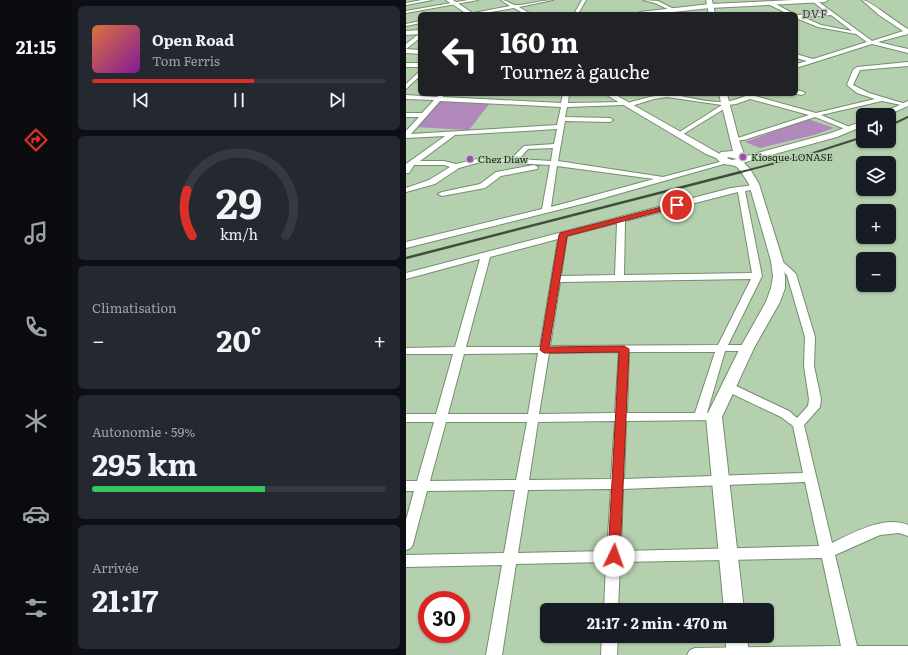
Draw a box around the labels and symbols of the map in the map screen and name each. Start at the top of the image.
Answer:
district label: DVF [802,5,828,21]
place label: Kiosque LONASE [751,149,833,164]
place label: Chez Diaw [478,151,528,166]
marker: Kiosque LONASE [738,152,748,162]
marker: Chez Diaw [465,154,475,164]
pin [660,188,694,222]
position arrow [593,535,635,577]
speed limit sign: 30 [418,591,470,643]

